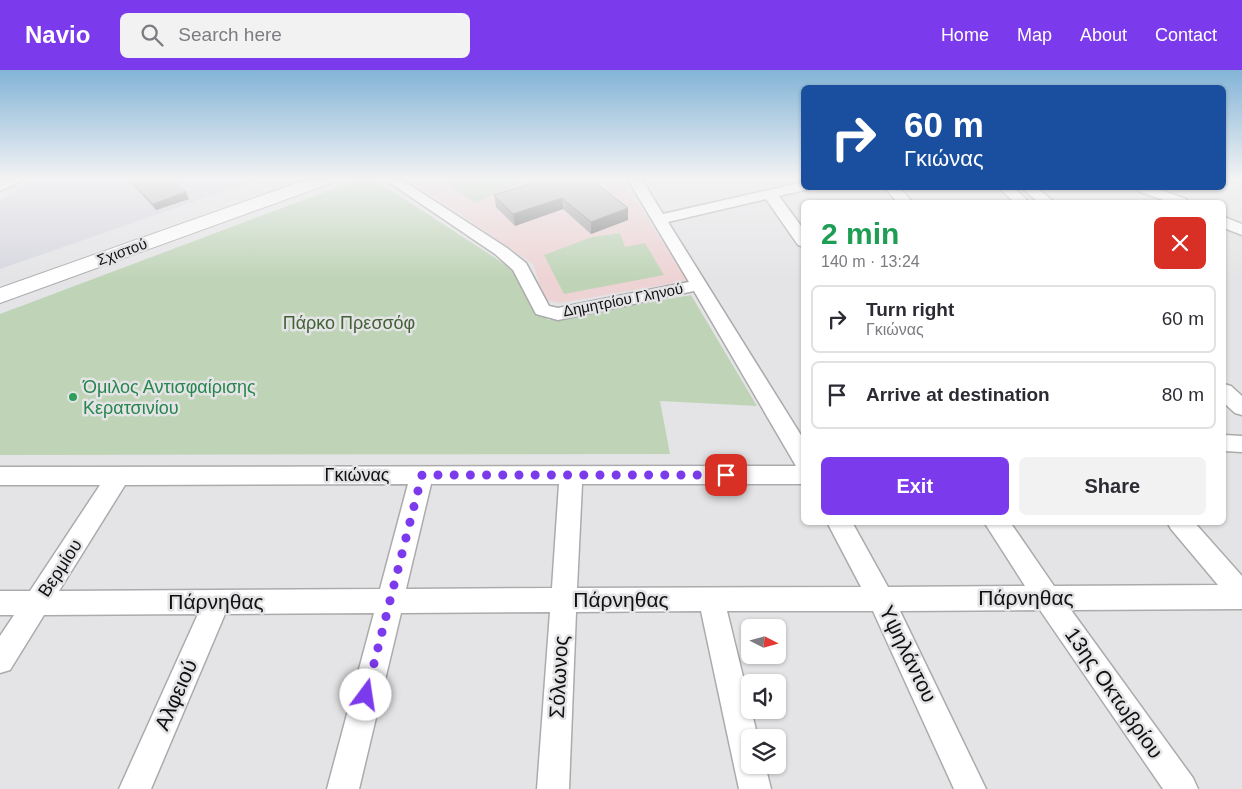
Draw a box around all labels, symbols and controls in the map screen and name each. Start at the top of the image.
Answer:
search box [120,13,470,58]
text: Navio [25,21,90,48]
icon: search [138,21,166,49]
text: Search here [178,24,282,45]
text: Home [941,25,989,45]
text: Map [1017,25,1052,45]
text: About [1080,25,1127,45]
text: Contact [1155,25,1217,45]
icon: right [821,105,886,170]
text: 60 m [904,105,984,144]
text: Γκιώνας [904,146,984,171]
text: 2 min [821,217,899,250]
button: close [1154,217,1206,269]
street label: Σχιστού [94,235,149,268]
text: 140 m · 13:24 [821,253,920,270]
street label: Δημητρίου Γληνού [561,280,684,319]
text: Turn right [866,299,954,320]
icon: right [823,305,851,333]
text: 60 m [1162,308,1204,329]
park label: Πάρκο Πρεσσόφ [283,313,415,333]
text: Γκιώνας [866,321,924,338]
place label: Όμιλος Αντισφαίρισης Κερατσινίου [82,377,256,418]
icon: arrive [823,381,851,409]
text: Arrive at destination [866,384,1050,405]
text: 80 m [1162,384,1204,405]
marker: Όμιλος Αντισφαίρισης Κερατσινίου [67,391,79,403]
pin [705,454,747,496]
button: Exit [821,457,1009,515]
button: Share [1019,457,1206,515]
icon: arrive [712,461,740,489]
street label: Γκιώνας [324,465,390,485]
street label: Βερμίου [34,536,86,600]
street label: Πάρνηθας [978,586,1074,609]
street label: Πάρνηθας [573,588,669,611]
street label: Πάρνηθας [168,590,264,613]
street label: Υψηλάντου [875,602,942,706]
north arrow [741,619,786,664]
map controls [741,619,786,774]
street label: 13ης Οκτωβρίου [1061,623,1168,762]
street label: Σόλωνος [545,635,572,719]
street label: Αλφειού [150,656,201,734]
position arrow [339,668,391,720]
button: sound [741,674,786,719]
button: layers [741,729,786,774]

